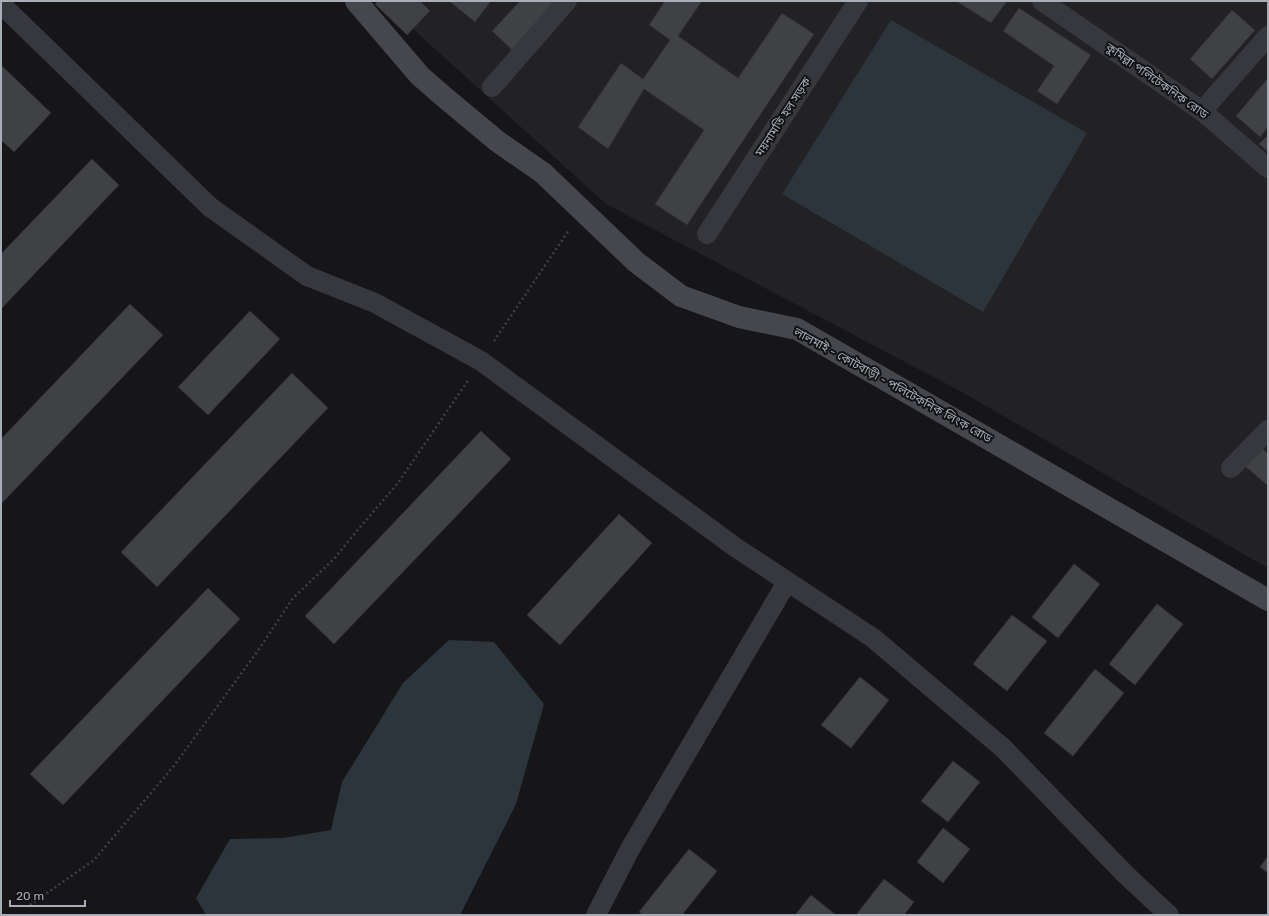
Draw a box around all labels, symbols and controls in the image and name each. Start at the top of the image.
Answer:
street label: কুমিল্লা পলিটেকনিক রোড [1102,39,1212,123]
street label: ময়নামতি হল সড়ক [751,74,814,160]
street label: লালমাই - কোটবাড়ী - পলিটেকনিক লিংক রোড [791,323,995,446]
scale bar [10,882,85,908]
text: 20 m [16,889,44,903]

